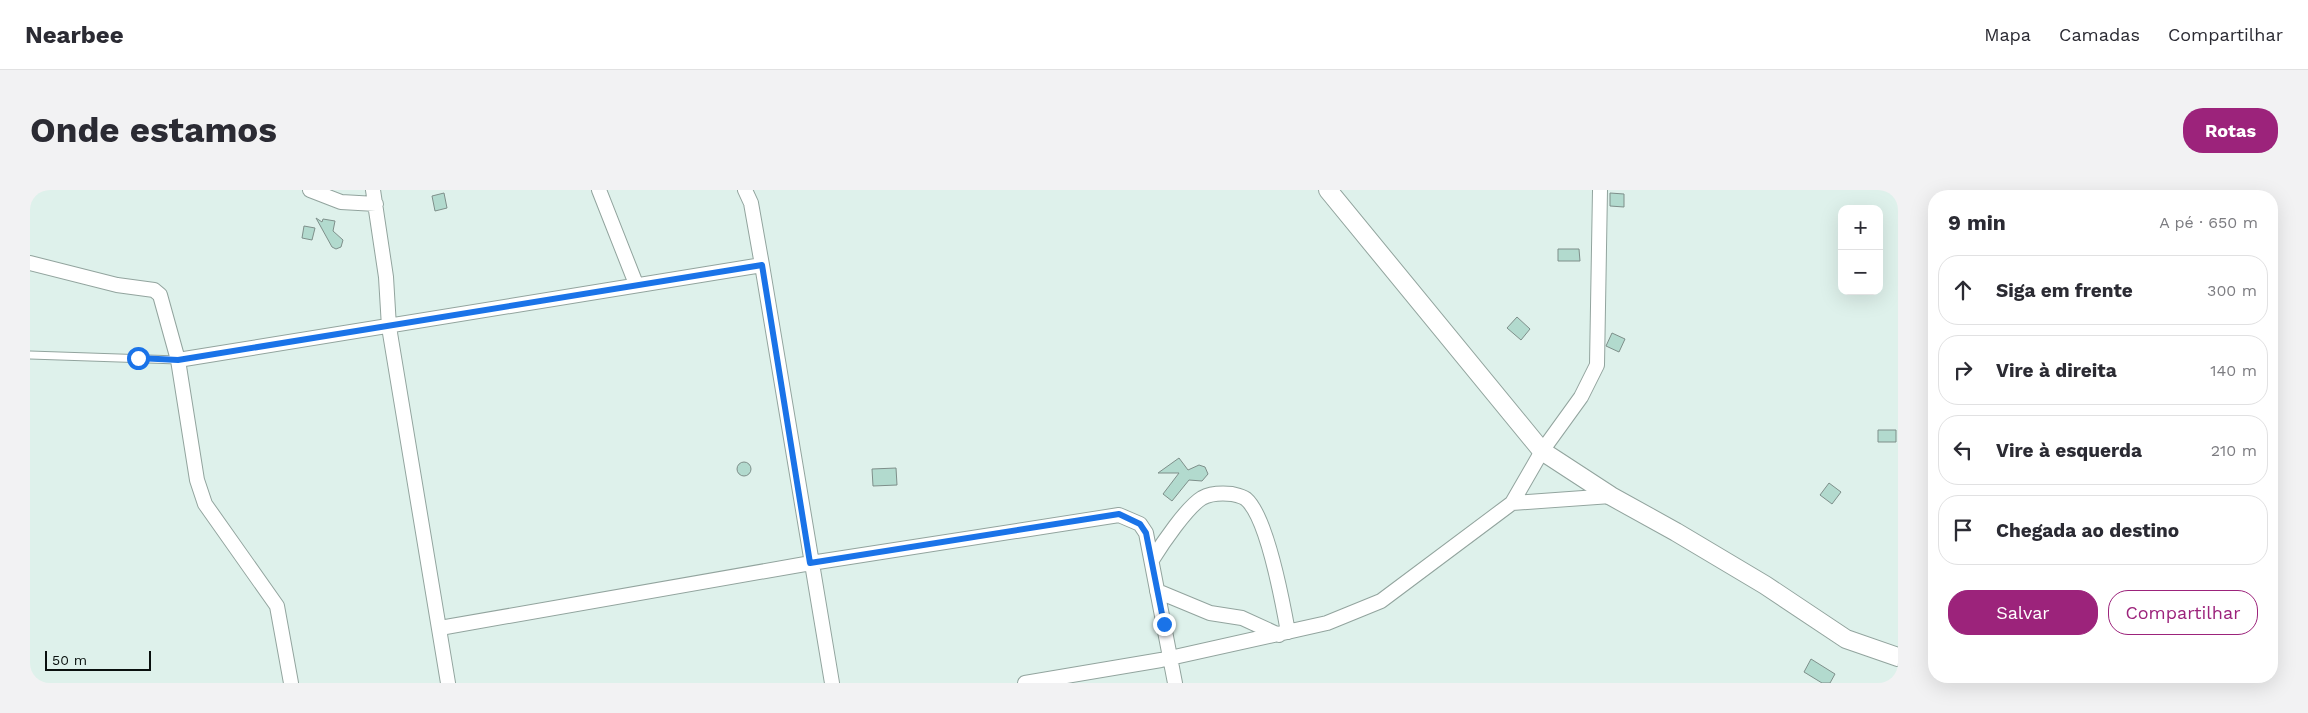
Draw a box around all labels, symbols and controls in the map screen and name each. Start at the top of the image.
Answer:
text: Nearbee [25,21,124,49]
text: Mapa [1984,24,2031,45]
text: Camadas [2059,24,2140,45]
text: Compartilhar [2168,24,2283,45]
button: Rotas [2183,108,2278,153]
text: Onde estamos [30,109,277,151]
map controls [1838,205,1883,295]
button: + [1838,205,1883,250]
text: 9 min [1948,210,2006,235]
text: A pé · 650 m [2159,213,2258,232]
button: − [1838,250,1883,295]
icon: ahead [1949,276,1977,304]
text: Siga em frente [1996,279,2133,302]
text: 300 m [2207,281,2257,300]
route start [127,347,150,370]
icon: right [1949,356,1977,384]
text: Vire à direita [1996,359,2117,382]
text: 140 m [2210,361,2257,380]
icon: left [1949,436,1977,464]
text: Vire à esquerda [1996,439,2142,462]
text: 210 m [2211,441,2257,460]
icon: arrive [1949,516,1977,544]
text: Chegada ao destino [1996,519,2179,542]
button: Salvar [1948,590,2098,635]
button: Compartilhar [2108,590,2258,635]
route end [1153,613,1176,636]
scale bar [45,648,151,671]
text: 50 m [52,652,87,668]

